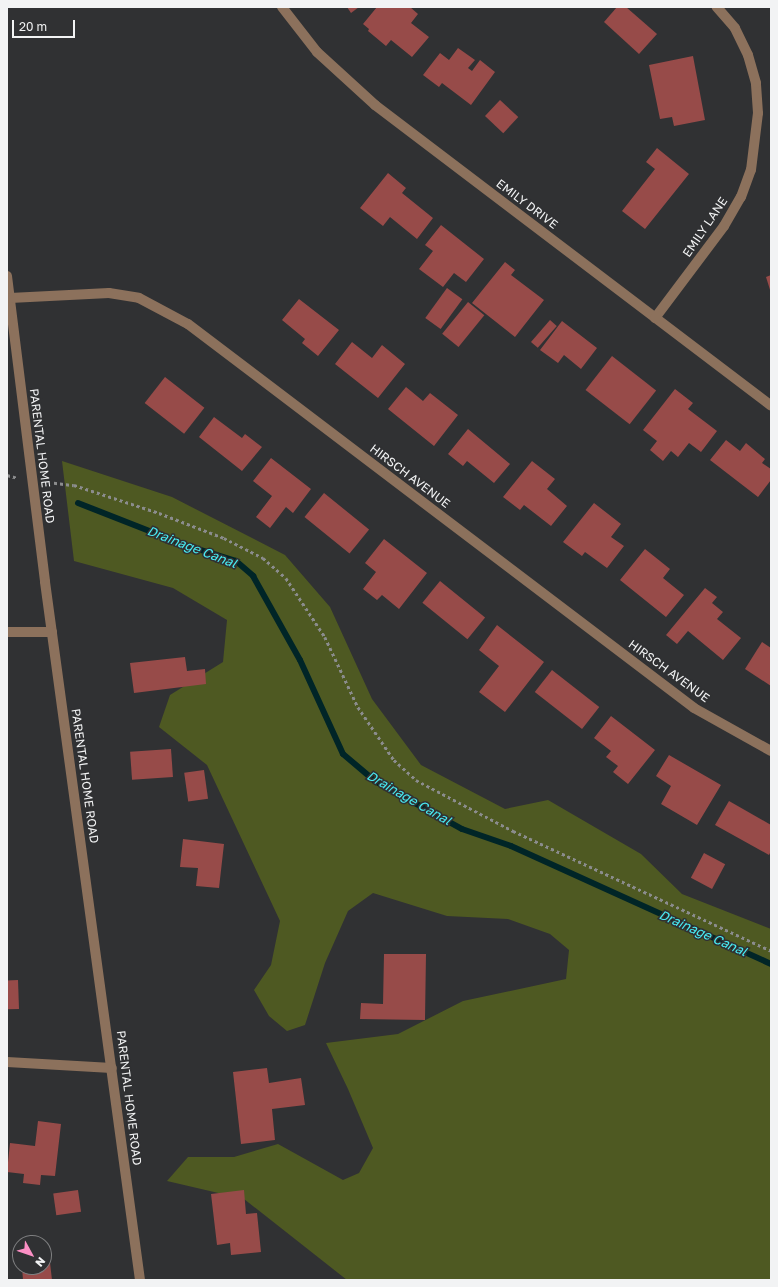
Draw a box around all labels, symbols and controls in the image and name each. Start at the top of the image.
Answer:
scale bar [14,12,77,38]
text: 20 m [19,19,47,34]
street label: EMILY DRIVE [493,176,561,232]
street label: EMILY LANE [680,194,730,260]
street label: PARENTAL HOME ROAD [27,388,57,524]
street label: HIRSCH AVENUE [367,441,453,511]
water label: Drainage Canal [145,523,239,571]
street label: HIRSCH AVENUE [626,637,712,705]
street label: PARENTAL HOME ROAD [68,708,102,844]
water label: Drainage Canal [364,768,454,828]
water label: Drainage Canal [657,907,749,959]
street label: PARENTAL HOME ROAD [114,1030,144,1166]
north arrow [12,1235,52,1275]
text: N [33,1255,48,1270]

